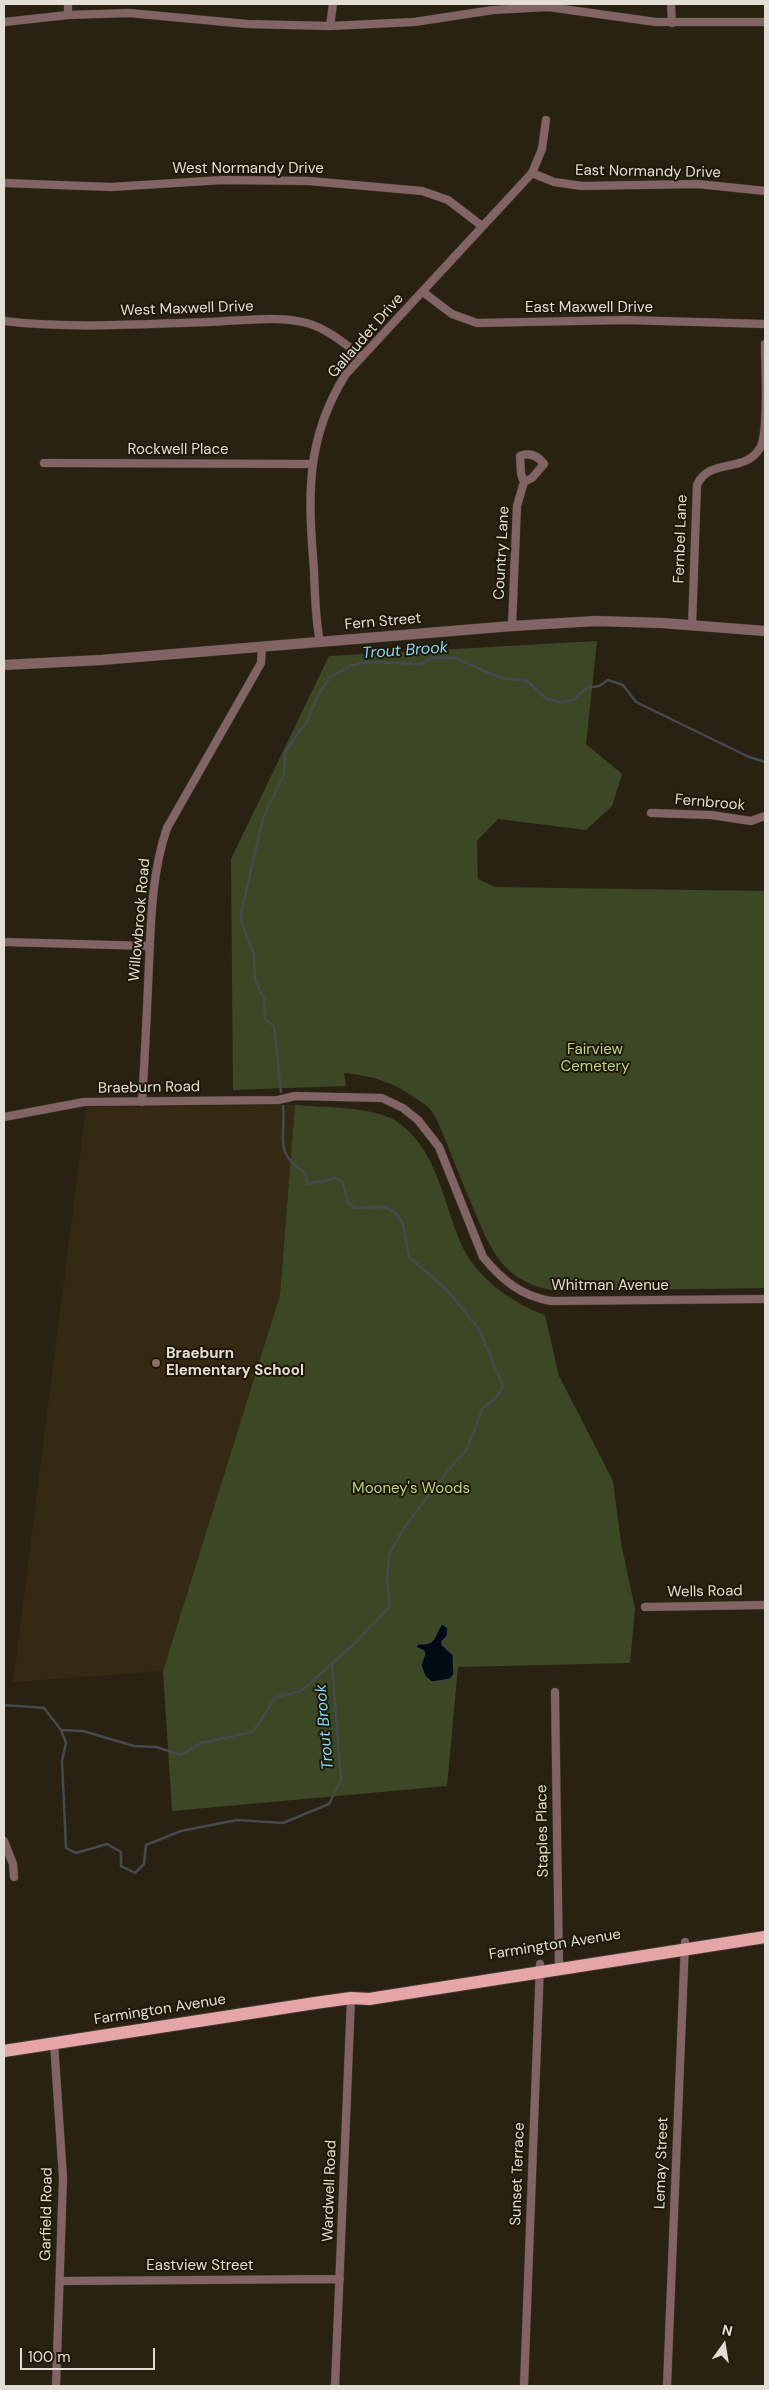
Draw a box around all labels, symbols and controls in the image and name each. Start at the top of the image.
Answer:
street label: West Normandy Drive [172,160,324,178]
street label: East Normandy Drive [575,162,721,182]
street label: Gallaudet Drive [324,290,408,382]
street label: West Maxwell Drive [120,298,254,320]
street label: East Maxwell Drive [525,299,653,317]
street label: Rockwell Place [127,441,229,459]
street label: Fernbel Lane [670,494,692,584]
street label: Country Lane [491,506,513,600]
street label: Fern Street [344,610,422,634]
water label: Trout Brook [361,638,449,664]
street label: Fernbrook [674,791,746,815]
street label: Willowbrook Road [126,858,154,982]
park label: Fairview Cemetery [561,1041,629,1076]
street label: Braeburn Road [98,1078,200,1098]
street label: Whitman Avenue [551,1277,669,1295]
place label: Braeburn Elementary School [166,1345,304,1380]
marker: Braeburn Elementary School [150,1357,162,1369]
park label: Mooney's Woods [352,1480,470,1498]
street label: Wells Road [667,1582,743,1602]
water label: Trout Brook [312,1683,338,1771]
street label: Staples Place [533,1784,553,1878]
street label: Farmington Avenue [488,1926,622,1964]
street label: Farmington Avenue [93,1991,227,2029]
street label: Lemay Street [651,2117,673,2209]
street label: Sunset Terrace [507,2122,529,2226]
street label: Wardwell Road [319,2140,341,2242]
street label: Garfield Road [37,2167,57,2261]
street label: Eastview Street [146,2257,254,2275]
north arrow [699,2320,749,2370]
text: N [720,2320,734,2340]
scale bar [22,2338,158,2370]
text: 100 m [28,2347,71,2367]

